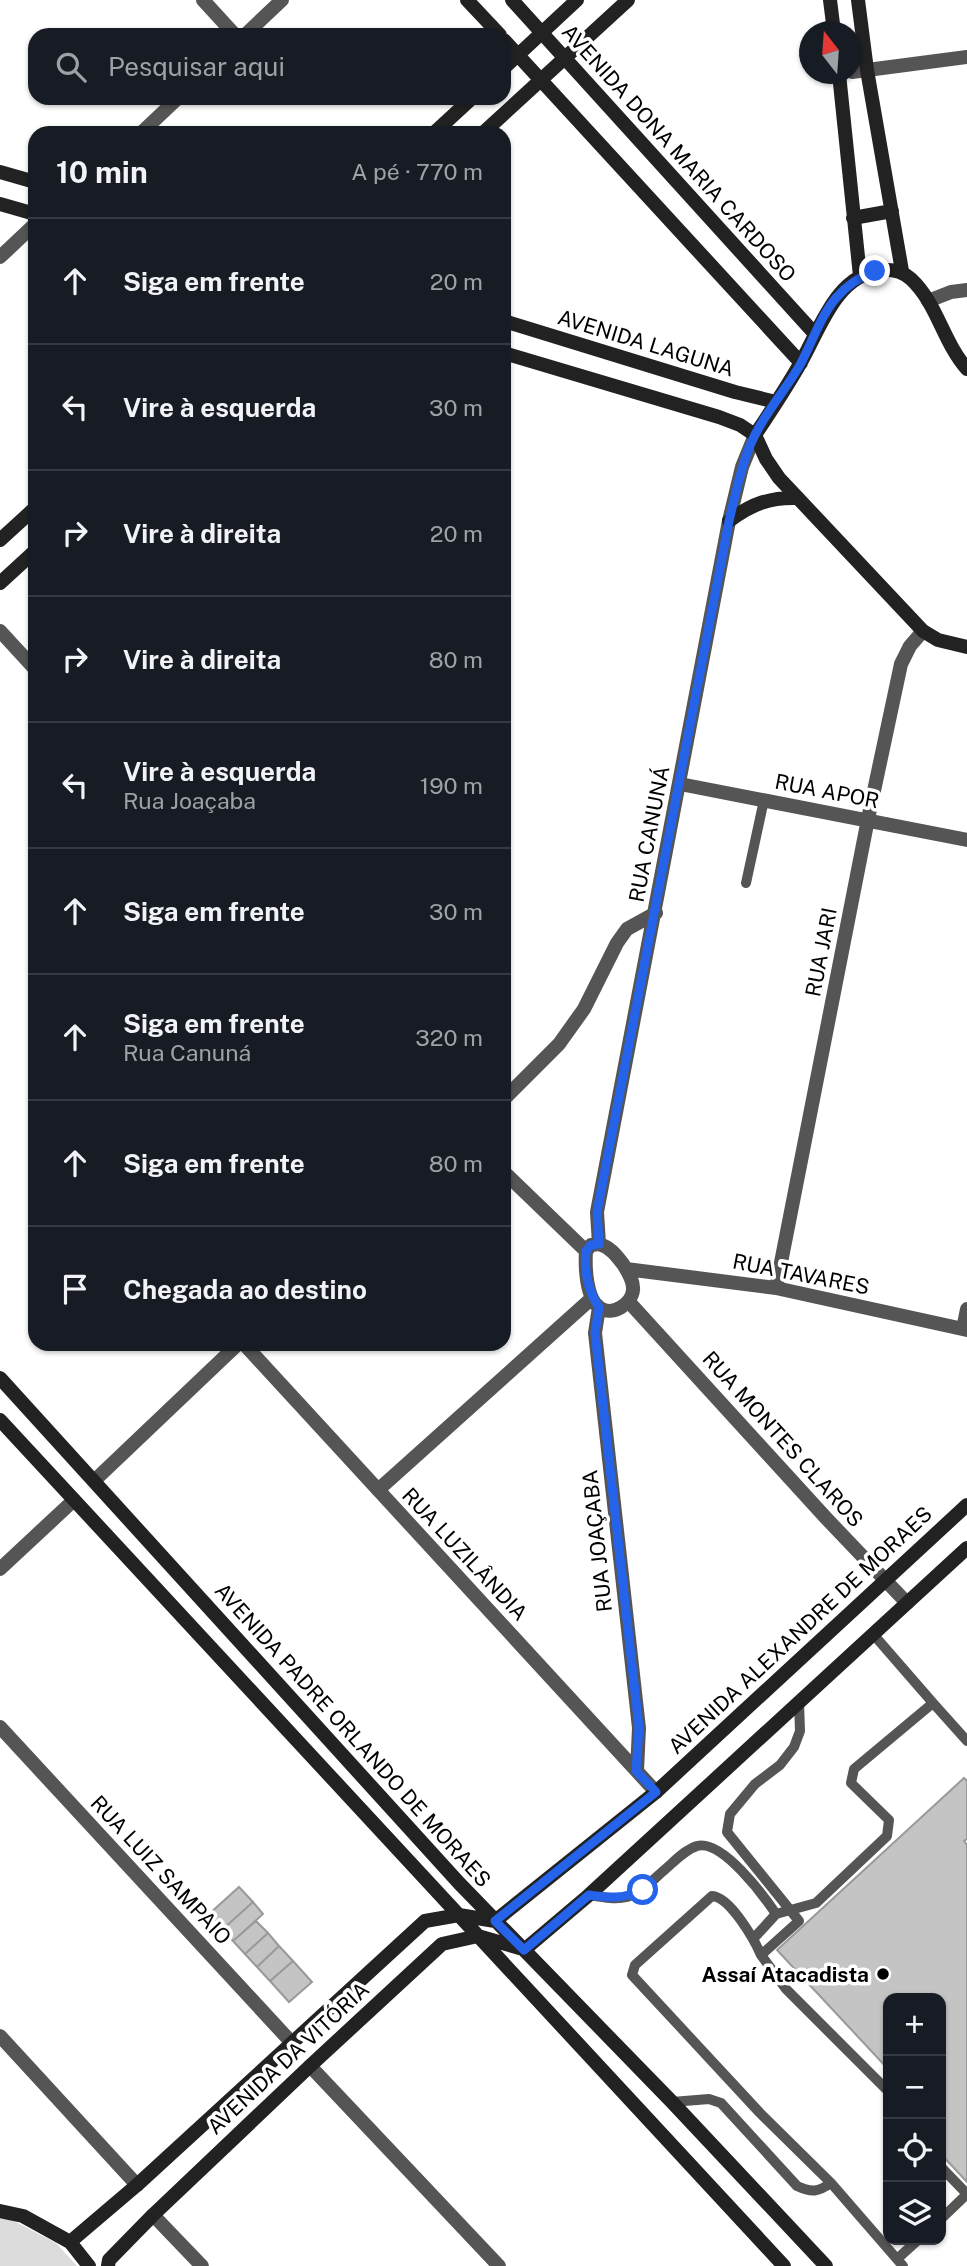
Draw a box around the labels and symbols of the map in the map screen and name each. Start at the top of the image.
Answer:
street label: AVENIDA DONA MARIA CARDOSO [557,19,801,287]
north arrow [799,21,862,84]
route end [859,255,890,286]
street label: AVENIDA LAGUNA [555,304,737,382]
street label: RUA CANUNÁ [624,764,674,904]
street label: RUA APOR [773,769,881,813]
street label: RUA JARI [800,905,842,999]
street label: RUA TAVARES [730,1248,872,1300]
street label: RUA MONTES CLAROS [698,1346,868,1532]
street label: RUA JOAÇABA [577,1469,617,1613]
street label: RUA LUZILÂNDIA [397,1482,533,1626]
street label: AVENIDA ALEXANDRE DE MORAES [663,1501,937,1759]
street label: AVENIDA PADRE ORLANDO DE MORAES [210,1578,496,1892]
street label: RUA LUIZ SAMPAIO [86,1790,236,1950]
route start [627,1874,658,1905]
place label: Assaí Atacadista [702,1962,869,1987]
marker: Assaí Atacadista [875,1966,891,1982]
street label: AVENIDA DA VITÓRIA [202,1977,374,2139]

